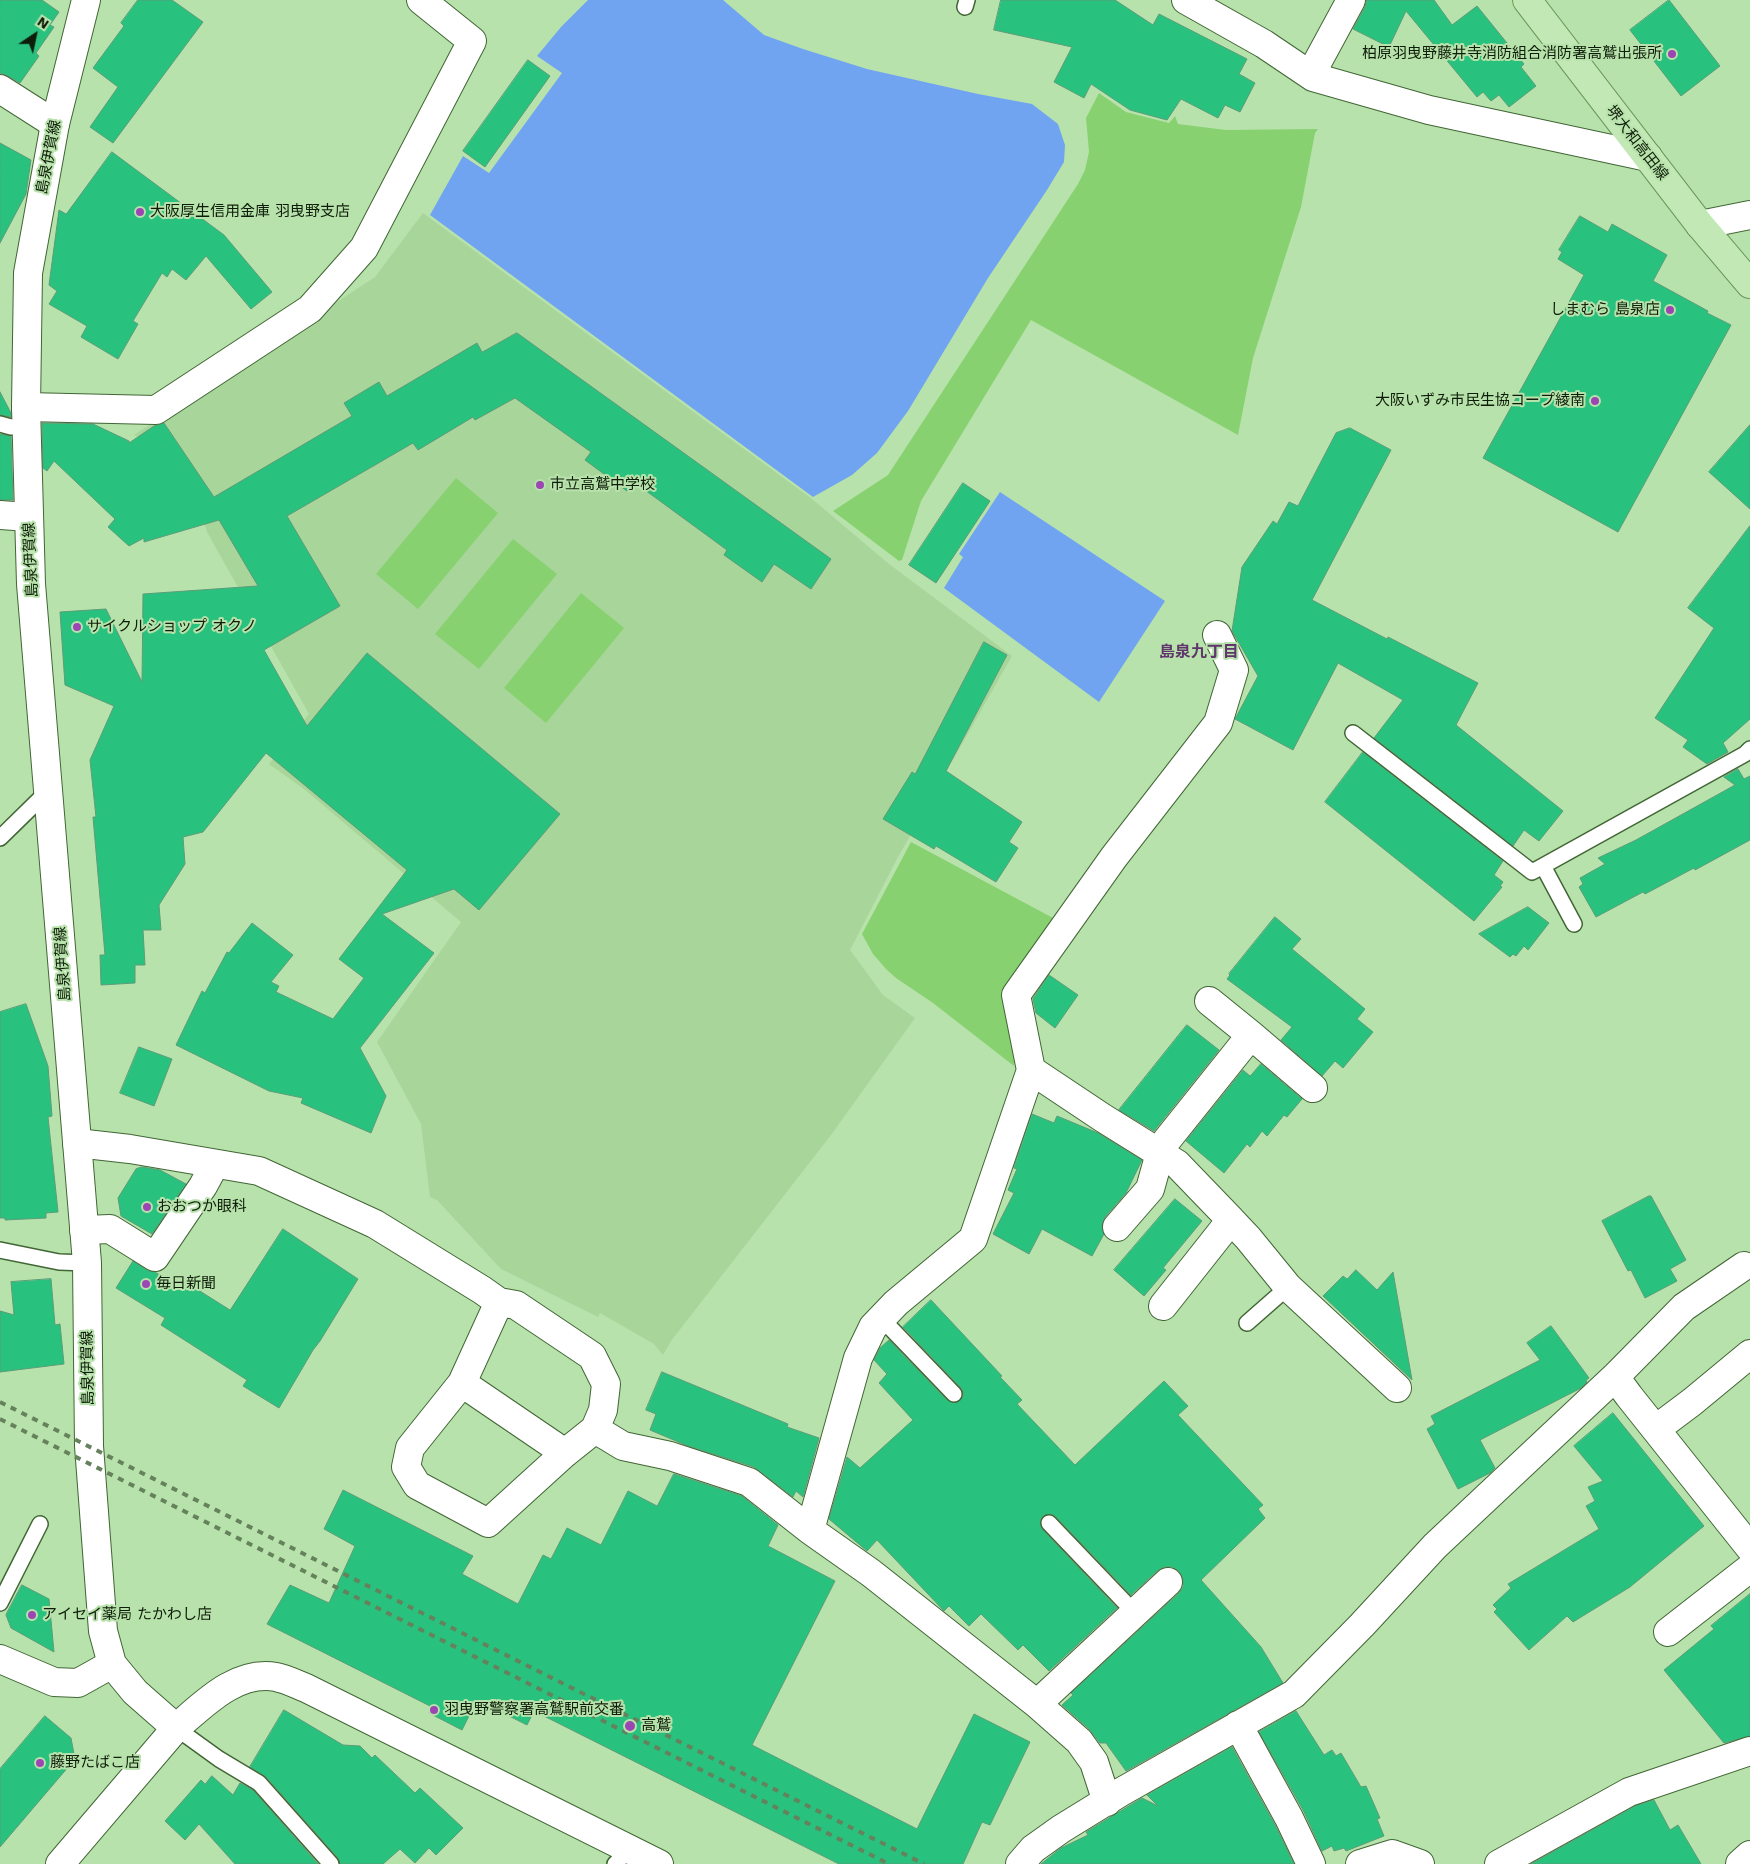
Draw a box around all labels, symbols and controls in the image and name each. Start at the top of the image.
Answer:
north arrow [10,10,60,60]
text: N [35,13,52,32]
place label: 柏原羽曳野藤井寺消防組合消防署高鷲出張所 [1362,45,1662,63]
marker: 柏原羽曳野藤井寺消防組合消防署高鷲出張所 [1666,48,1678,60]
street label: 堺大和高田線 [1602,102,1672,184]
street label: 島泉伊賀線 [33,118,65,196]
place label: 大阪厚生信用金庫 羽曳野支店 [150,203,350,221]
marker: 大阪厚生信用金庫 羽曳野支店 [134,206,146,218]
place label: しまむら 島泉店 [1550,301,1660,319]
marker: しまむら 島泉店 [1664,304,1676,316]
place label: 大阪いずみ市民生協コープ綾南 [1375,392,1585,410]
marker: 大阪いずみ市民生協コープ綾南 [1589,395,1601,407]
place label: 市立高鷲中学校 [550,476,655,494]
marker: 市立高鷲中学校 [534,479,546,491]
street label: 島泉伊賀線 [20,522,42,598]
place label: サイクルショップ オクノ [87,618,257,636]
marker: サイクルショップ オクノ [71,621,83,633]
district label: 島泉九丁目 [1159,642,1239,662]
street label: 島泉伊賀線 [51,926,75,1002]
place label: おおつか眼科 [157,1198,247,1216]
marker: おおつか眼科 [141,1201,153,1213]
place label: 毎日新聞 [156,1275,216,1293]
marker: 毎日新聞 [140,1278,152,1290]
street label: 島泉伊賀線 [78,1330,98,1406]
place label: アイセイ薬局 たかわし店 [42,1606,212,1624]
marker: アイセイ薬局 たかわし店 [26,1609,38,1621]
place label: 羽曳野警察署高鷲駅前交番 [444,1701,624,1719]
marker: 羽曳野警察署高鷲駅前交番 [428,1704,440,1716]
place label: 高鷲 [641,1717,671,1735]
marker: 高鷲 [623,1719,637,1733]
place label: 藤野たばこ店 [50,1754,140,1772]
marker: 藤野たばこ店 [34,1757,46,1769]

